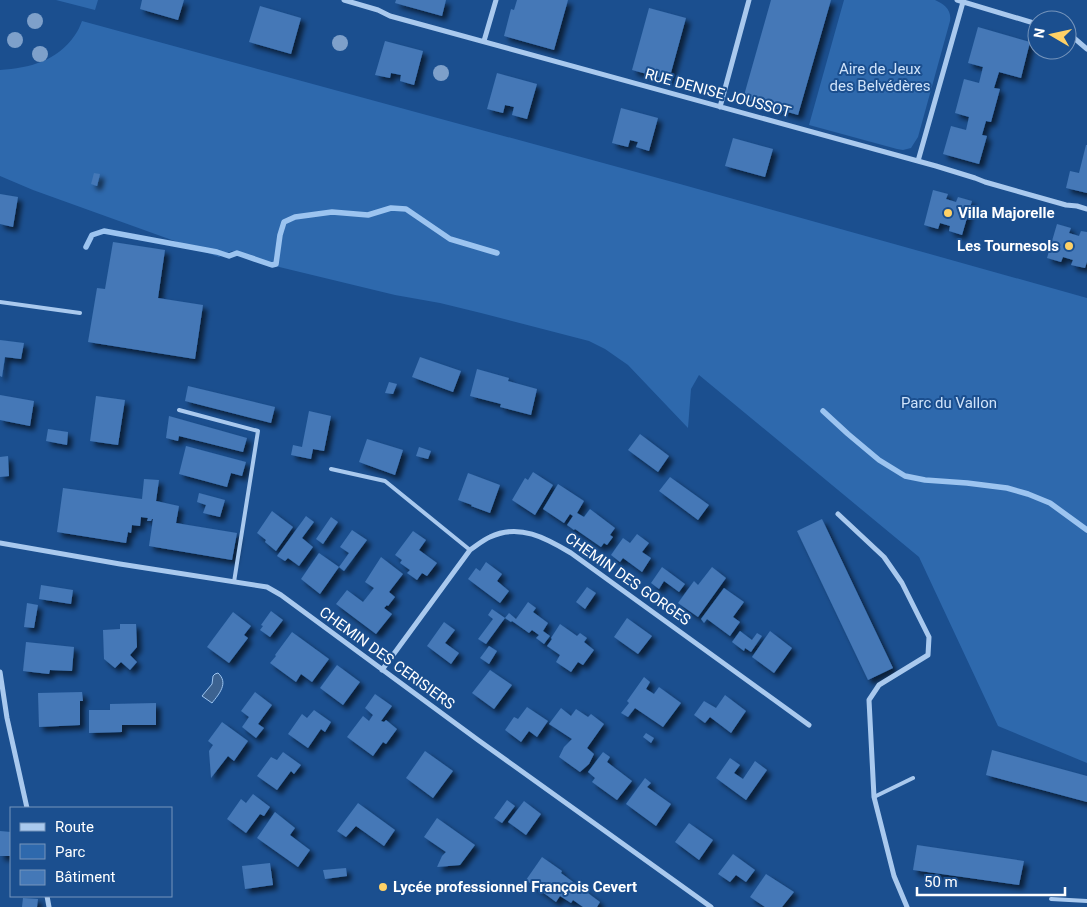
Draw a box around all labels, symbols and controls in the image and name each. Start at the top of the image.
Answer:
north arrow [1027,10,1077,60]
text: N [1030,27,1048,39]
park label: Aire de Jeux des Belvédères [829,60,931,95]
street label: RUE DENISE JOUSSOT [643,65,793,121]
place label: Villa Majorelle [958,204,1055,222]
marker: Villa Majorelle [942,207,954,219]
place label: Les Tournesols [957,237,1059,255]
marker: Les Tournesols [1063,240,1075,252]
park label: Parc du Vallon [901,394,997,412]
street label: CHEMIN DES GORGES [562,529,694,629]
street label: CHEMIN DES CERISIERS [316,603,458,713]
legend [10,807,172,897]
text: Route [55,818,94,836]
text: Parc [55,843,85,861]
scale bar [917,864,1064,896]
text: Bâtiment [55,868,115,886]
text: 50 m [924,873,958,891]
place label: Lycée professionnel François Cevert [393,878,637,896]
marker: Lycée professionnel François Cevert [377,881,389,893]

